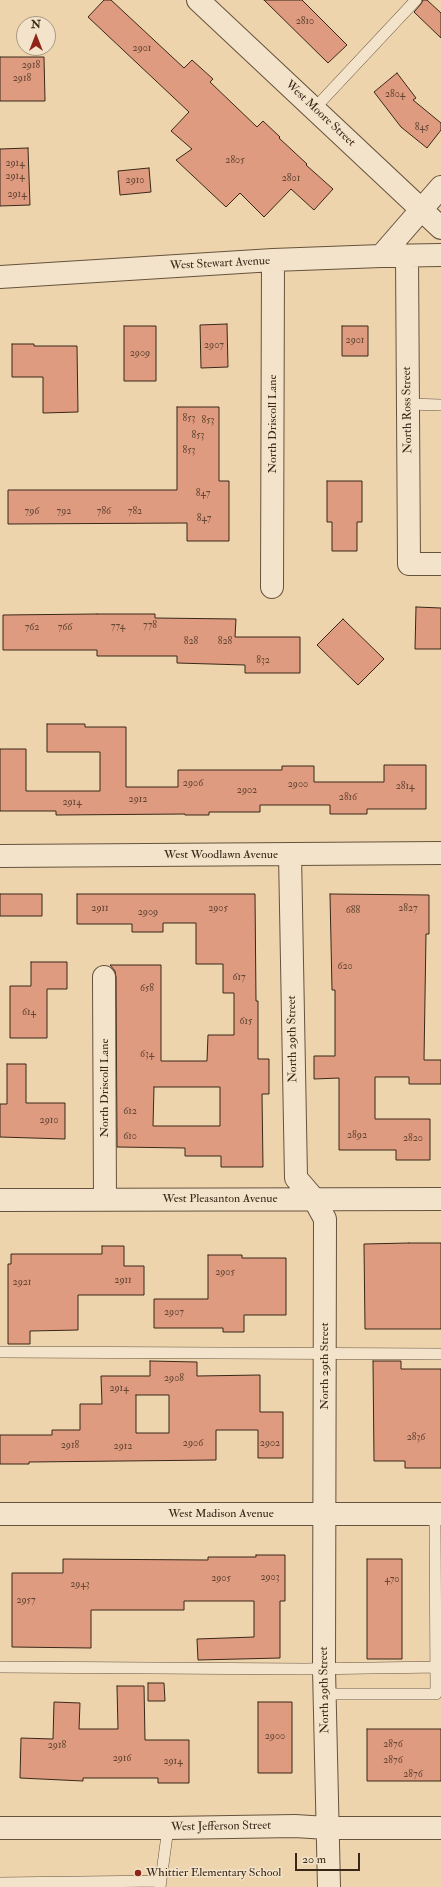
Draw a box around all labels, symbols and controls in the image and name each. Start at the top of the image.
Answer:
north arrow [16,16,56,56]
house number: 2810 [296,16,314,28]
text: N [31,18,41,31]
house number: 2901 [133,43,151,55]
house number: 2918 [22,60,40,72]
house number: 2918 [13,73,31,85]
street label: West Moore Street [282,78,358,150]
house number: 2804 [385,89,405,101]
house number: 845 [415,122,429,134]
house number: 2805 [225,155,245,167]
house number: 2914 [5,158,25,170]
house number: 2914 [5,171,25,183]
house number: 2801 [282,173,300,185]
house number: 2910 [126,175,144,187]
house number: 2914 [7,189,27,201]
street label: West Stewart Avenue [170,254,270,274]
house number: 2901 [346,335,364,347]
house number: 2907 [204,340,224,352]
house number: 2909 [130,348,150,360]
street label: North Ross Street [400,366,416,454]
street label: North Driscoll Lane [266,374,280,474]
house number: 853 [183,413,195,425]
house number: 853 [202,415,214,427]
house number: 853 [192,430,204,442]
house number: 853 [183,445,195,457]
house number: 847 [196,488,210,500]
house number: 796 [25,506,39,518]
house number: 792 [57,506,71,518]
house number: 786 [97,506,111,518]
house number: 782 [128,506,142,518]
house number: 847 [197,513,211,525]
house number: 778 [143,620,157,632]
house number: 774 [111,621,125,633]
house number: 762 [25,622,39,634]
house number: 766 [58,622,72,634]
house number: 828 [184,636,198,648]
house number: 828 [218,636,232,648]
house number: 832 [256,655,270,667]
house number: 2906 [183,778,203,790]
house number: 2900 [288,779,308,791]
house number: 2814 [396,781,414,793]
house number: 2902 [237,785,257,797]
house number: 2816 [339,792,357,804]
house number: 2912 [129,794,147,806]
house number: 2914 [62,797,82,809]
street label: West Woodlawn Avenue [164,848,278,862]
house number: 2911 [91,903,109,915]
house number: 2905 [208,903,228,915]
house number: 2827 [398,903,418,915]
house number: 688 [346,905,360,917]
house number: 2909 [138,907,158,919]
house number: 620 [337,961,353,973]
house number: 617 [232,972,246,984]
house number: 658 [140,983,154,995]
street label: North 29th Street [285,995,301,1083]
house number: 614 [22,1007,36,1019]
house number: 615 [240,1016,252,1028]
street label: North Driscoll Lane [98,1038,112,1138]
house number: 634 [140,1049,154,1061]
house number: 612 [123,1106,137,1118]
house number: 2910 [40,1115,58,1127]
house number: 2892 [347,1130,367,1142]
house number: 610 [123,1131,137,1143]
house number: 2820 [403,1133,423,1145]
street label: West Pleasanton Avenue [163,1192,277,1206]
house number: 2905 [215,1267,235,1279]
house number: 2911 [114,1275,132,1287]
house number: 2921 [13,1277,31,1289]
house number: 2907 [164,1307,184,1319]
street label: North 29th Street [318,1322,332,1410]
house number: 2908 [164,1373,184,1385]
house number: 2914 [109,1383,129,1395]
house number: 2836 [407,1432,425,1444]
house number: 2906 [183,1438,203,1450]
house number: 2902 [260,1438,280,1450]
house number: 2918 [61,1440,79,1452]
house number: 2912 [114,1441,132,1453]
street label: West Madison Avenue [168,1507,274,1521]
house number: 2903 [260,1572,280,1584]
house number: 2905 [211,1573,231,1585]
house number: 470 [385,1574,399,1586]
house number: 2943 [70,1579,90,1591]
house number: 2957 [16,1595,36,1607]
street label: North 29th Street [317,1646,333,1734]
house number: 2900 [265,1731,285,1743]
house number: 2876 [383,1739,403,1751]
house number: 2918 [48,1740,66,1752]
house number: 2916 [113,1753,131,1765]
house number: 2876 [383,1755,403,1767]
house number: 2914 [163,1756,183,1768]
house number: 2876 [403,1769,423,1781]
street label: West Jefferson Street [171,1819,271,1835]
scale bar [297,1845,362,1871]
text: 20 m [302,1852,326,1867]
place label: Whittier Elementary School [146,1866,281,1880]
marker: Whittier Elementary School [133,1868,143,1878]

